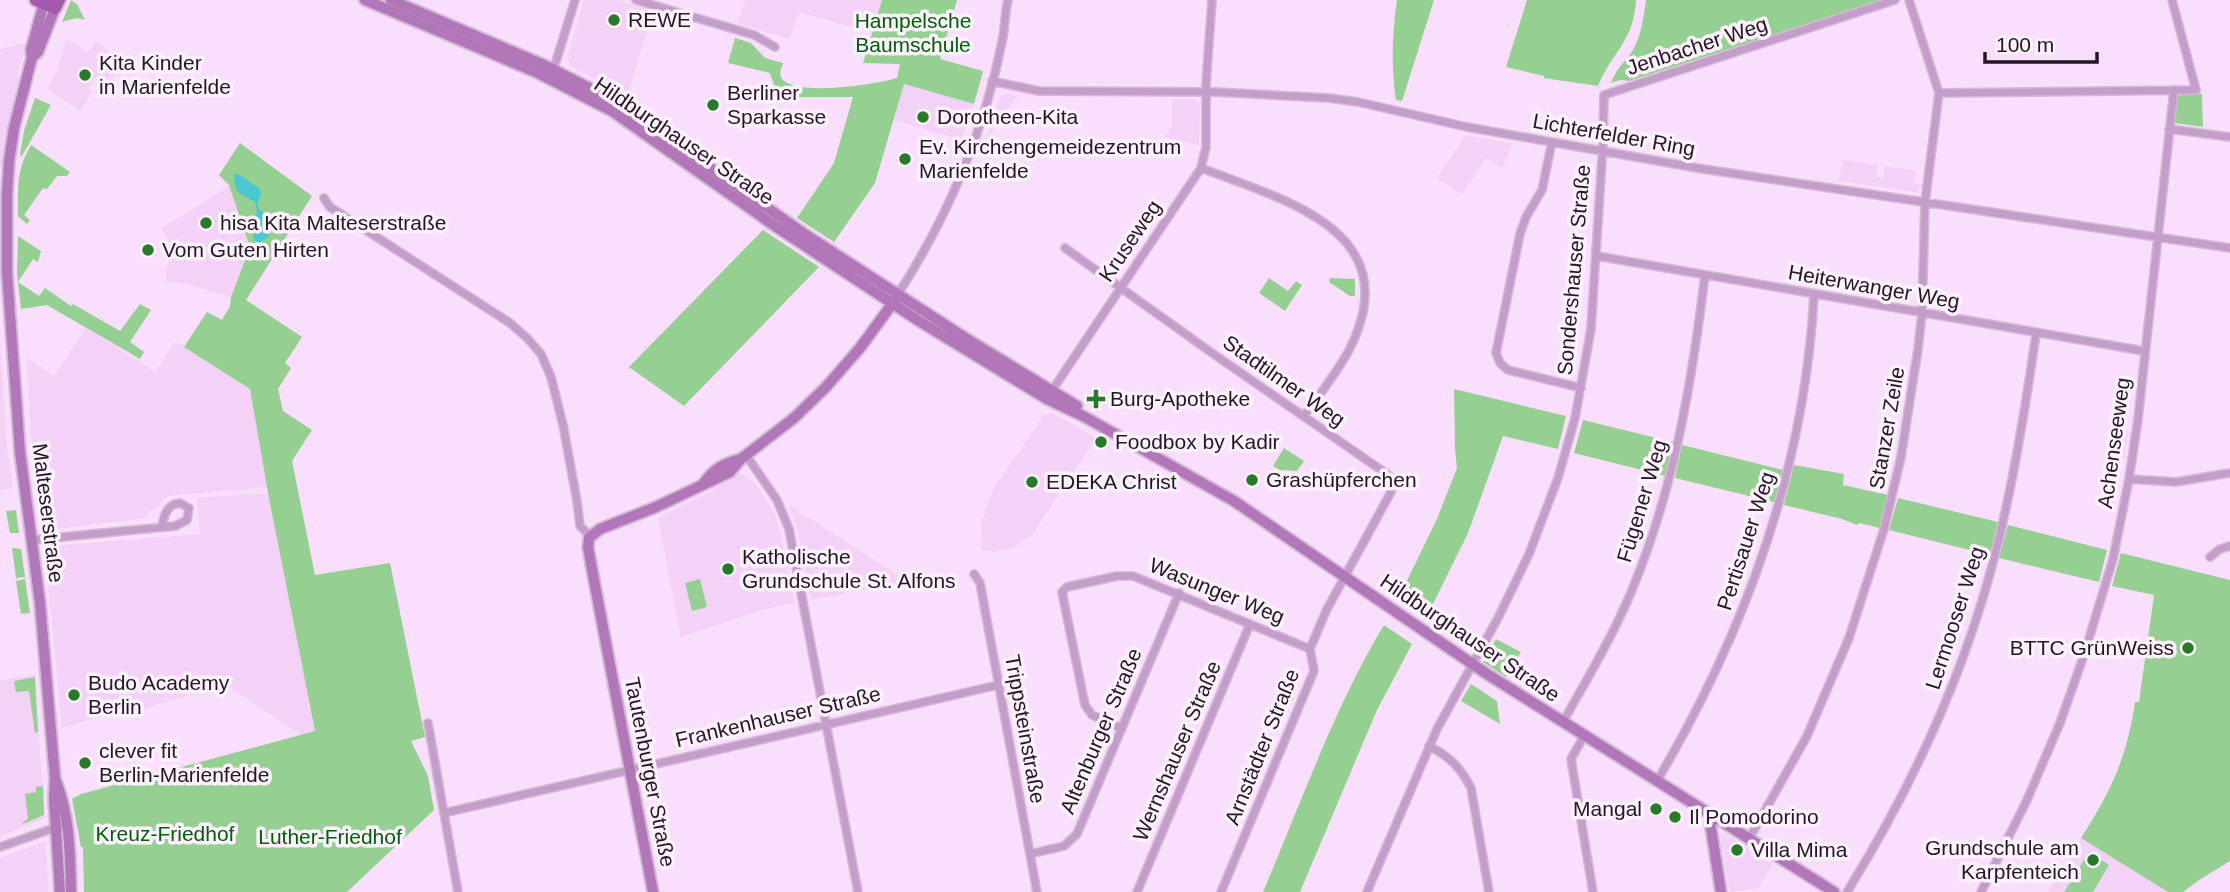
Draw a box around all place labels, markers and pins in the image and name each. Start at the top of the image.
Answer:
place label: REWE [628,8,691,31]
marker: REWE [606,12,622,28]
place label: Kita Kinder in Marienfelde [99,51,231,98]
marker: Kita Kinder in Marienfelde [77,67,93,83]
place label: Berliner Sparkasse [727,81,826,128]
marker: Berliner Sparkasse [705,97,721,113]
place label: Dorotheen-Kita [937,105,1079,128]
marker: Dorotheen-Kita [915,109,931,125]
place label: Ev. Kirchengemeidezentrum Marienfelde [919,135,1181,182]
marker: Ev. Kirchengemeidezentrum Marienfelde [897,151,913,167]
place label: hisa Kita Malteserstraße [220,211,446,234]
marker: hisa Kita Malteserstraße [198,215,214,231]
place label: Vom Guten Hirten [162,238,329,261]
marker: Vom Guten Hirten [140,242,156,258]
place label: Burg-Apotheke [1110,387,1250,410]
marker: Burg-Apotheke [1088,391,1104,407]
place label: Foodbox by Kadir [1115,430,1280,453]
marker: Foodbox by Kadir [1093,434,1109,450]
place label: Grashüpferchen [1266,468,1417,491]
place label: EDEKA Christ [1046,470,1177,493]
marker: Grashüpferchen [1244,472,1260,488]
marker: EDEKA Christ [1024,474,1040,490]
place label: Katholische Grundschule St. Alfons [742,545,956,592]
marker: Katholische Grundschule St. Alfons [720,561,736,577]
place label: BTTC GrünWeiss [2010,636,2174,659]
marker: BTTC GrünWeiss [2180,640,2196,656]
place label: Budo Academy Berlin [88,671,230,718]
marker: Budo Academy Berlin [66,687,82,703]
place label: clever fit Berlin-Marienfelde [99,739,269,786]
marker: clever fit Berlin-Marienfelde [77,755,93,771]
place label: Mangal [1573,797,1642,820]
marker: Mangal [1648,801,1664,817]
place label: Il Pomodorino [1689,805,1819,828]
marker: Il Pomodorino [1667,809,1683,825]
place label: Grundschule am Karpfenteich [1925,836,2079,883]
place label: Villa Mima [1751,838,1848,861]
marker: Villa Mima [1729,842,1745,858]
marker: Grundschule am Karpfenteich [2085,852,2101,868]

